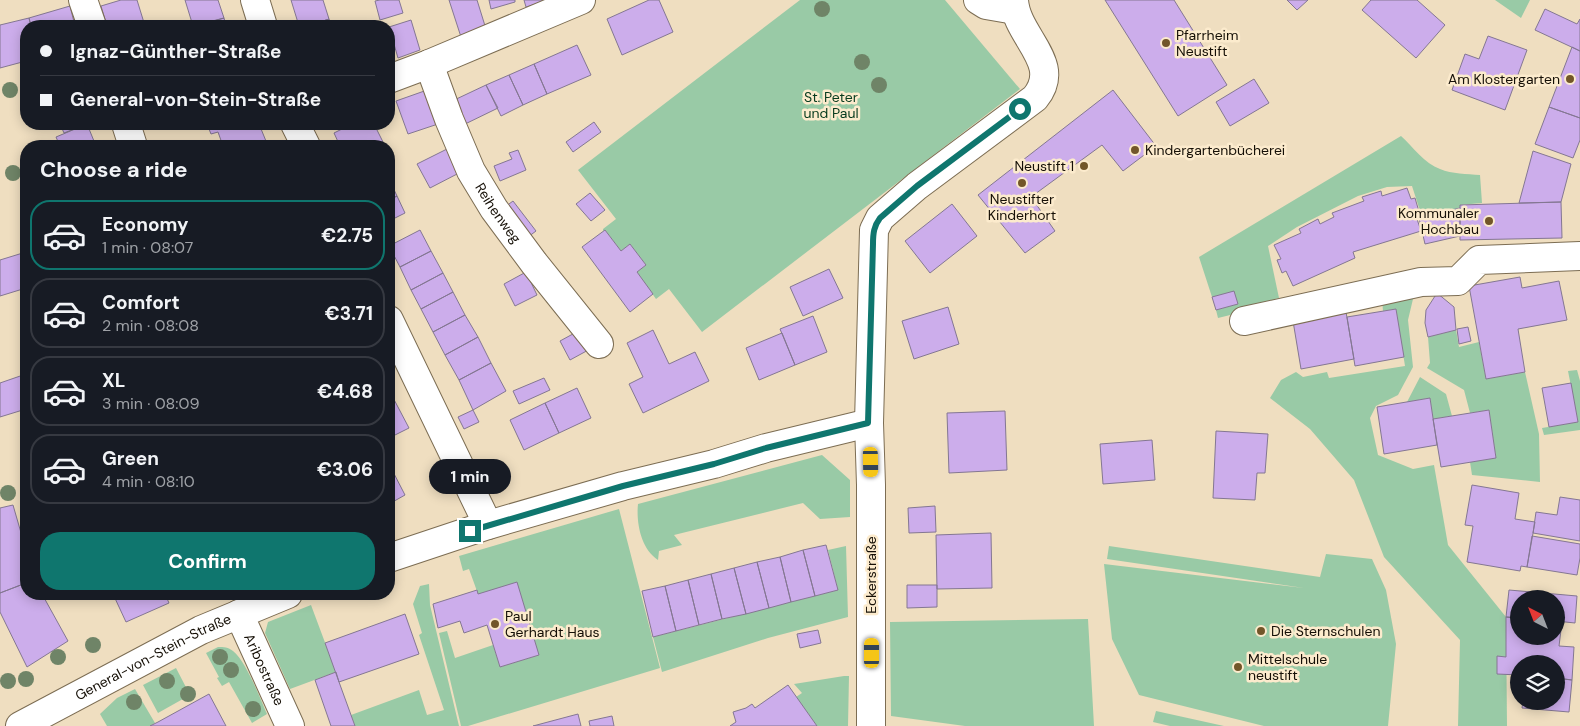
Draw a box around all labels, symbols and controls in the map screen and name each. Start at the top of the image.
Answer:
place label: Pfarrheim Neustift [1176,26,1238,60]
marker: Pfarrheim Neustift [1160,37,1172,49]
text: Ignaz-Günther-Straße [70,39,281,64]
place label: Am Klostergarten [1448,70,1560,88]
marker: Am Klostergarten [1564,73,1576,85]
text: General-von-Stein-Straße [70,87,321,112]
park label: St. Peter und Paul [803,88,859,122]
route start [1009,98,1031,120]
place label: Kindergartenbücherei [1145,141,1285,159]
marker: Kindergartenbücherei [1129,144,1141,156]
text: Choose a ride [40,155,188,184]
place label: Neustift 1 [1014,157,1074,175]
marker: Neustift 1 [1078,160,1090,172]
marker: Neustifter Kinderhort [1016,177,1028,189]
street label: Reihenweg [471,179,525,247]
place label: Neustifter Kinderhort [988,190,1056,224]
place label: Kommunaler Hochbau [1398,204,1479,238]
text: Economy [102,212,189,237]
icon: car [42,213,87,258]
marker: Kommunaler Hochbau [1483,215,1495,227]
text: €2.75 [321,223,373,248]
text: 1 min · 08:07 [102,237,193,258]
text: Comfort [102,290,180,315]
icon: car [42,291,87,336]
text: €3.71 [325,301,373,326]
text: 2 min · 08:08 [102,315,199,336]
text: XL [102,368,125,393]
icon: car [42,369,87,414]
text: €4.68 [317,379,373,404]
text: 3 min · 08:09 [102,393,200,414]
text: Green [102,446,159,471]
icon: car [42,447,87,492]
car [863,447,878,477]
text: €3.06 [317,457,373,482]
callout: 1 min [429,458,511,494]
text: 1 min [451,466,489,487]
text: 4 min · 08:10 [102,471,195,492]
route end [459,520,481,542]
button: Confirm [40,532,375,590]
street label: Eckerstraße [862,536,880,614]
north arrow [1510,590,1565,645]
map controls [1510,590,1565,710]
place label: Paul Gerhardt Haus [505,607,600,641]
street label: General-von-Stein-Straße [72,610,234,704]
marker: Paul Gerhardt Haus [489,618,501,630]
place label: Die Sternschulen [1271,622,1380,640]
marker: Die Sternschulen [1255,625,1267,637]
street label: Aribostraße [240,631,288,708]
car [864,638,879,668]
place label: Mittelschule neustift [1248,650,1327,684]
button: layers [1510,655,1565,710]
marker: Mittelschule neustift [1232,661,1244,673]

